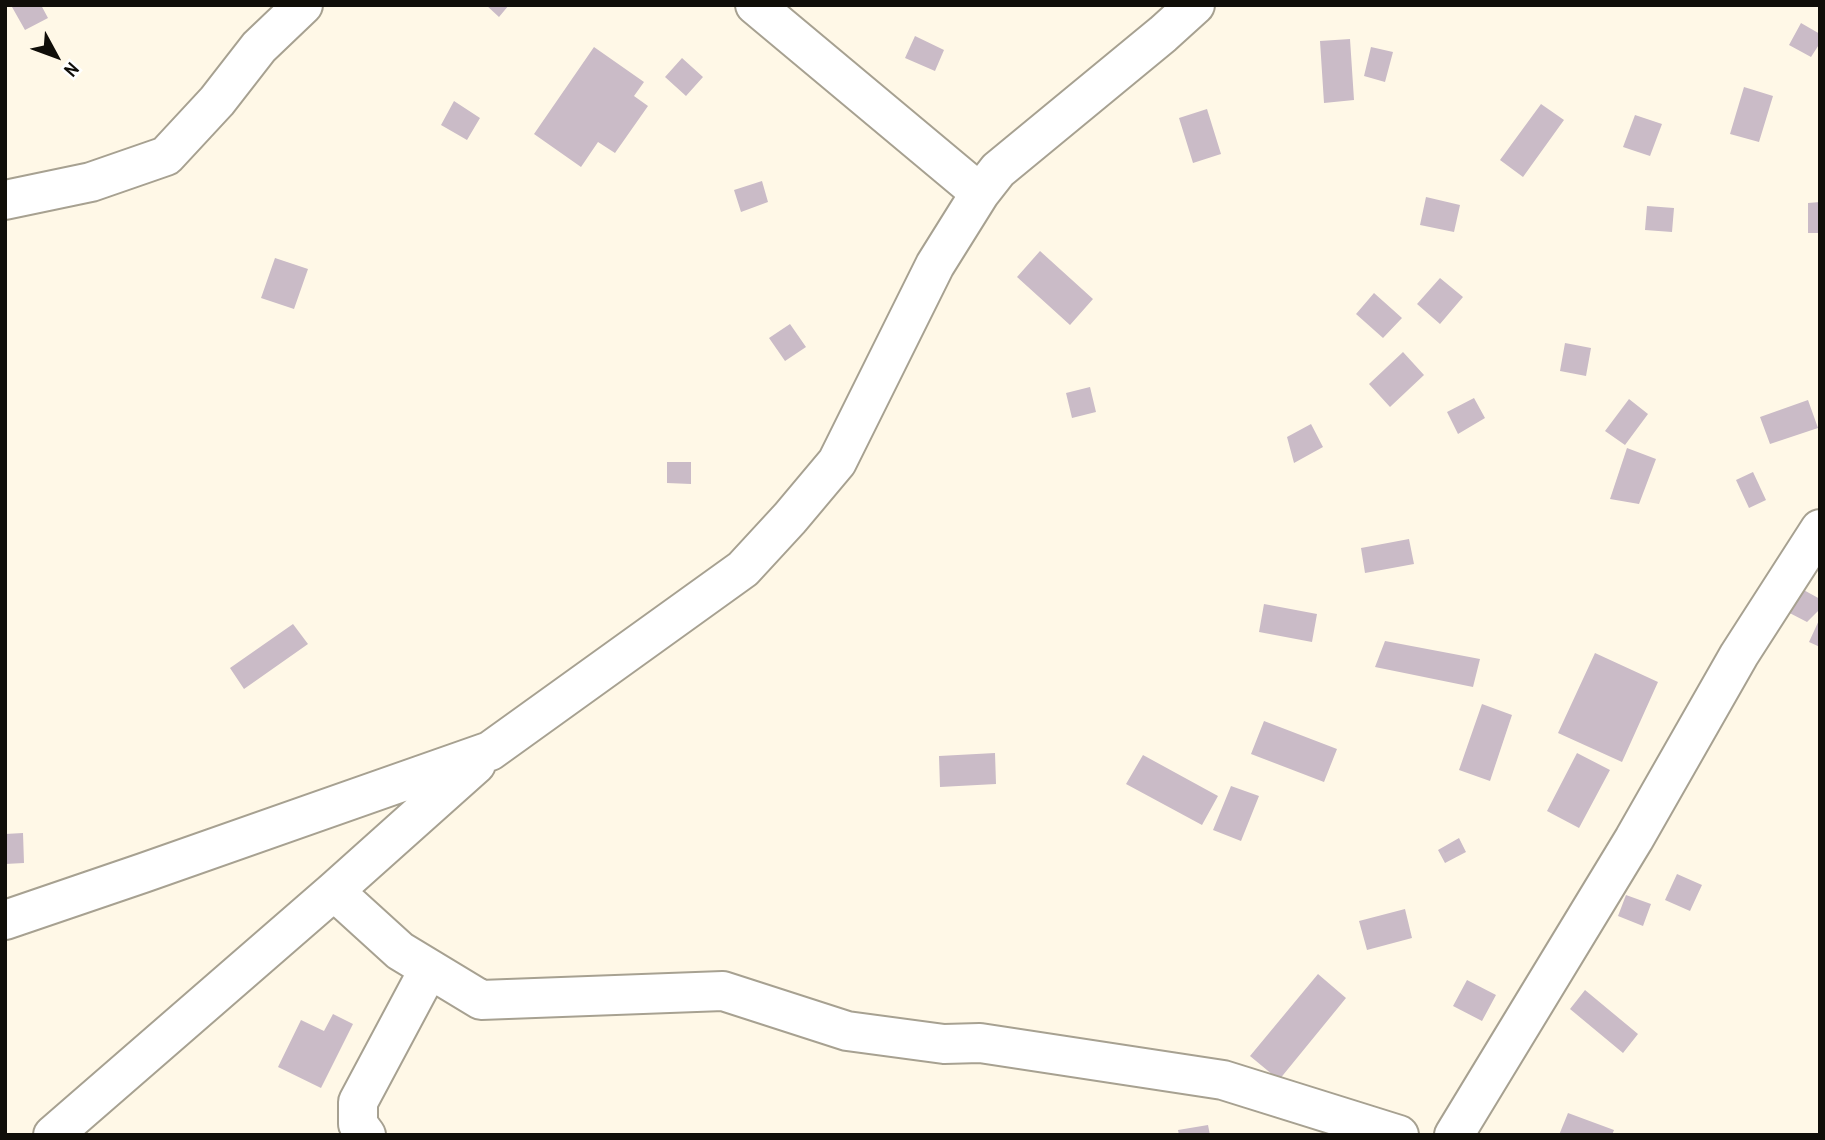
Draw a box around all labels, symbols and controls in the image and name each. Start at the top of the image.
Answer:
north arrow [21,21,91,91]
text: N [58,57,85,83]

